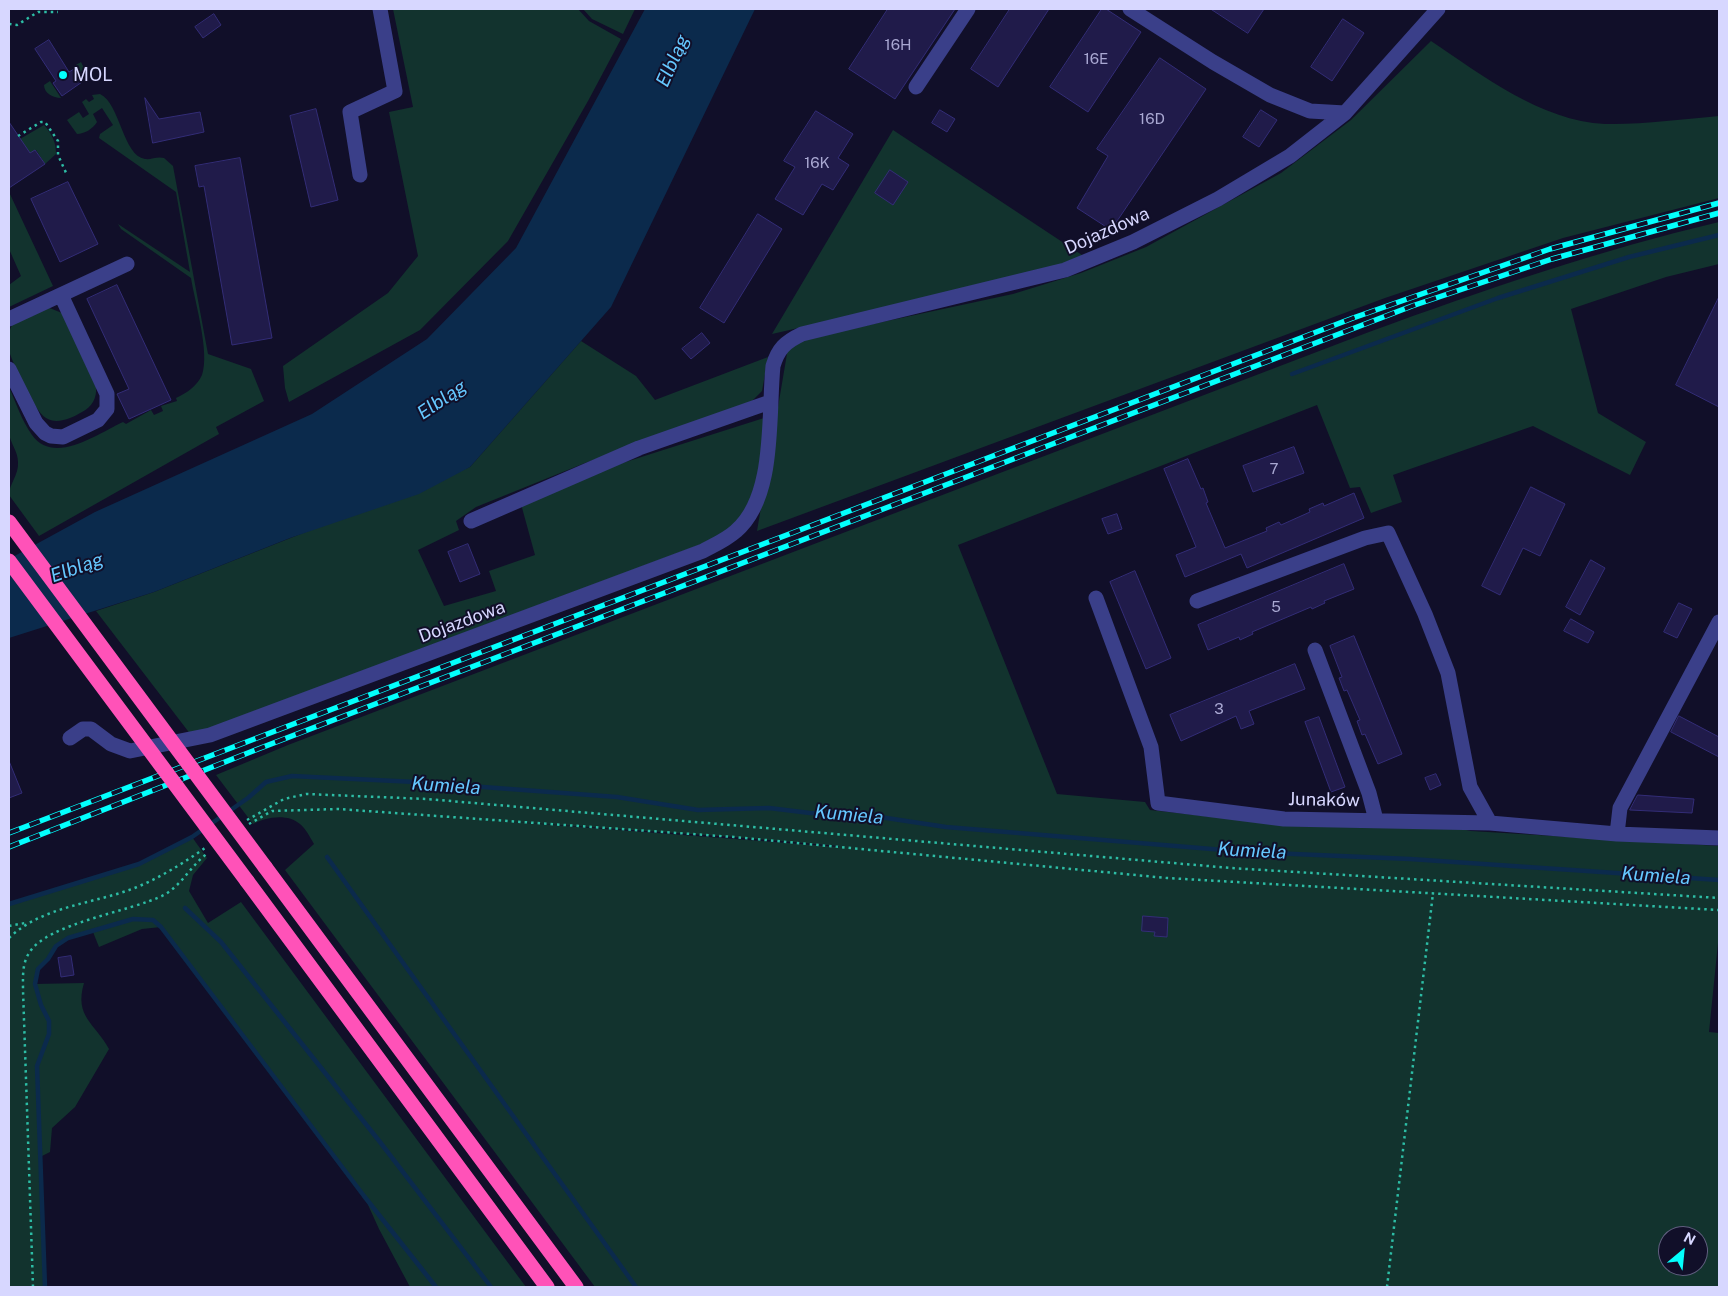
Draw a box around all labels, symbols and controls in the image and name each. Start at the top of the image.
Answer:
water label: Elbląg [651,31,695,91]
house number: 16H [885,36,911,54]
house number: 16E [1084,50,1108,68]
place label: MOL [73,64,113,86]
marker: MOL [57,69,69,81]
house number: 16D [1139,110,1165,128]
house number: 16K [804,154,830,172]
street label: Dojazdowa [1061,203,1153,259]
water label: Elbląg [413,375,471,425]
house number: 7 [1269,460,1279,478]
water label: Elbląg [47,548,107,588]
street label: Dojazdowa [416,596,508,648]
house number: 5 [1271,598,1281,616]
house number: 3 [1214,700,1224,718]
water label: Kumiela [411,772,481,800]
street label: Junaków [1288,789,1360,811]
water label: Kumiela [814,801,884,829]
water label: Kumiela [1217,838,1287,864]
water label: Kumiela [1621,862,1691,890]
north arrow [1658,1226,1708,1276]
text: N [1681,1229,1698,1248]

